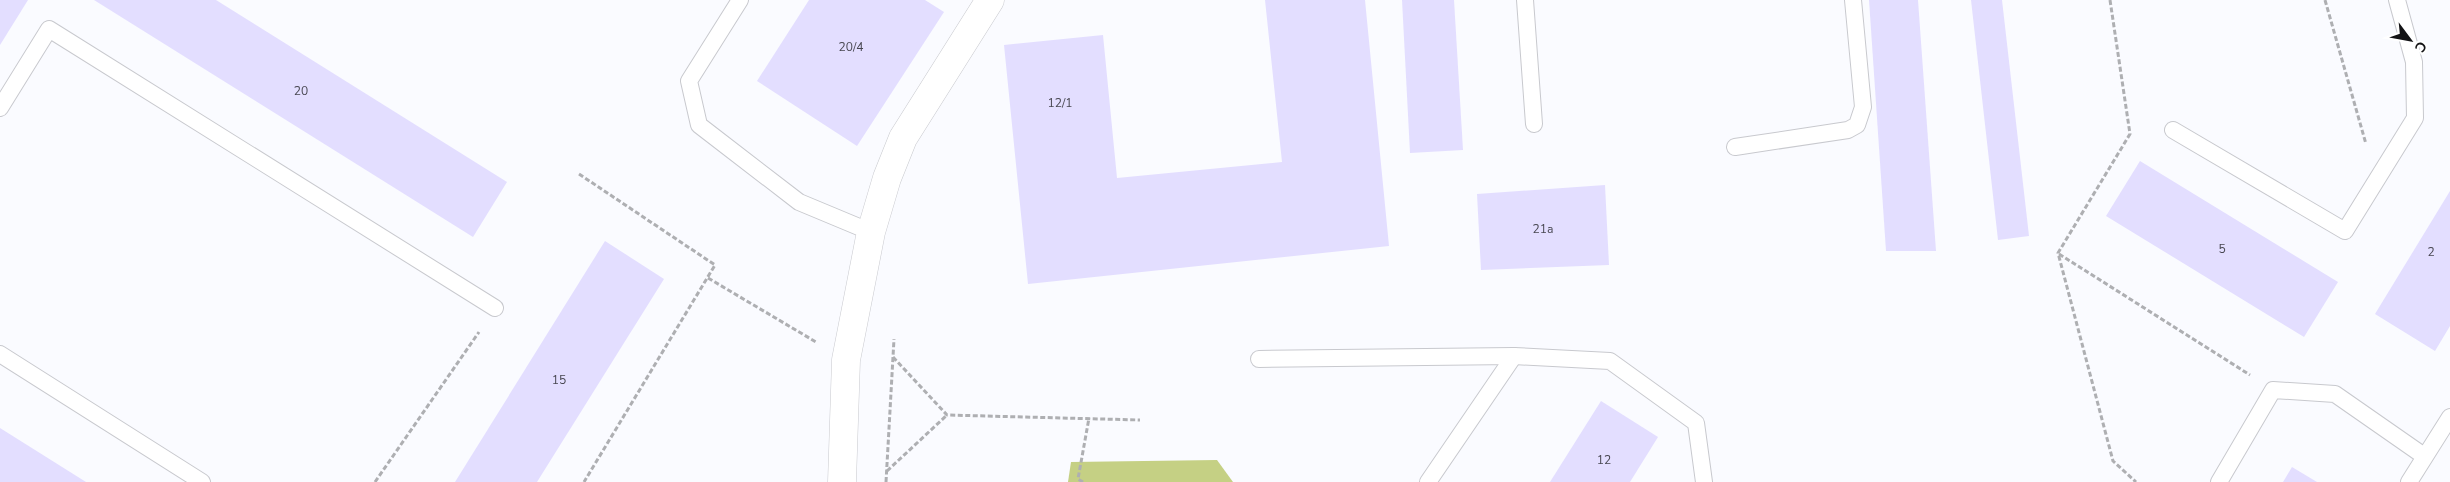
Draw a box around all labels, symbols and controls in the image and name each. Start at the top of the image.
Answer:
north arrow [2385,15,2435,65]
text: С [2410,38,2431,56]
house number: 20/4 [839,39,864,55]
house number: 20 [294,83,308,99]
house number: 12/1 [1048,95,1073,111]
house number: 21а [1533,221,1553,237]
house number: 5 [2218,241,2226,257]
house number: 2 [2427,244,2435,260]
house number: 15 [552,372,566,388]
house number: 12 [1597,452,1611,468]

